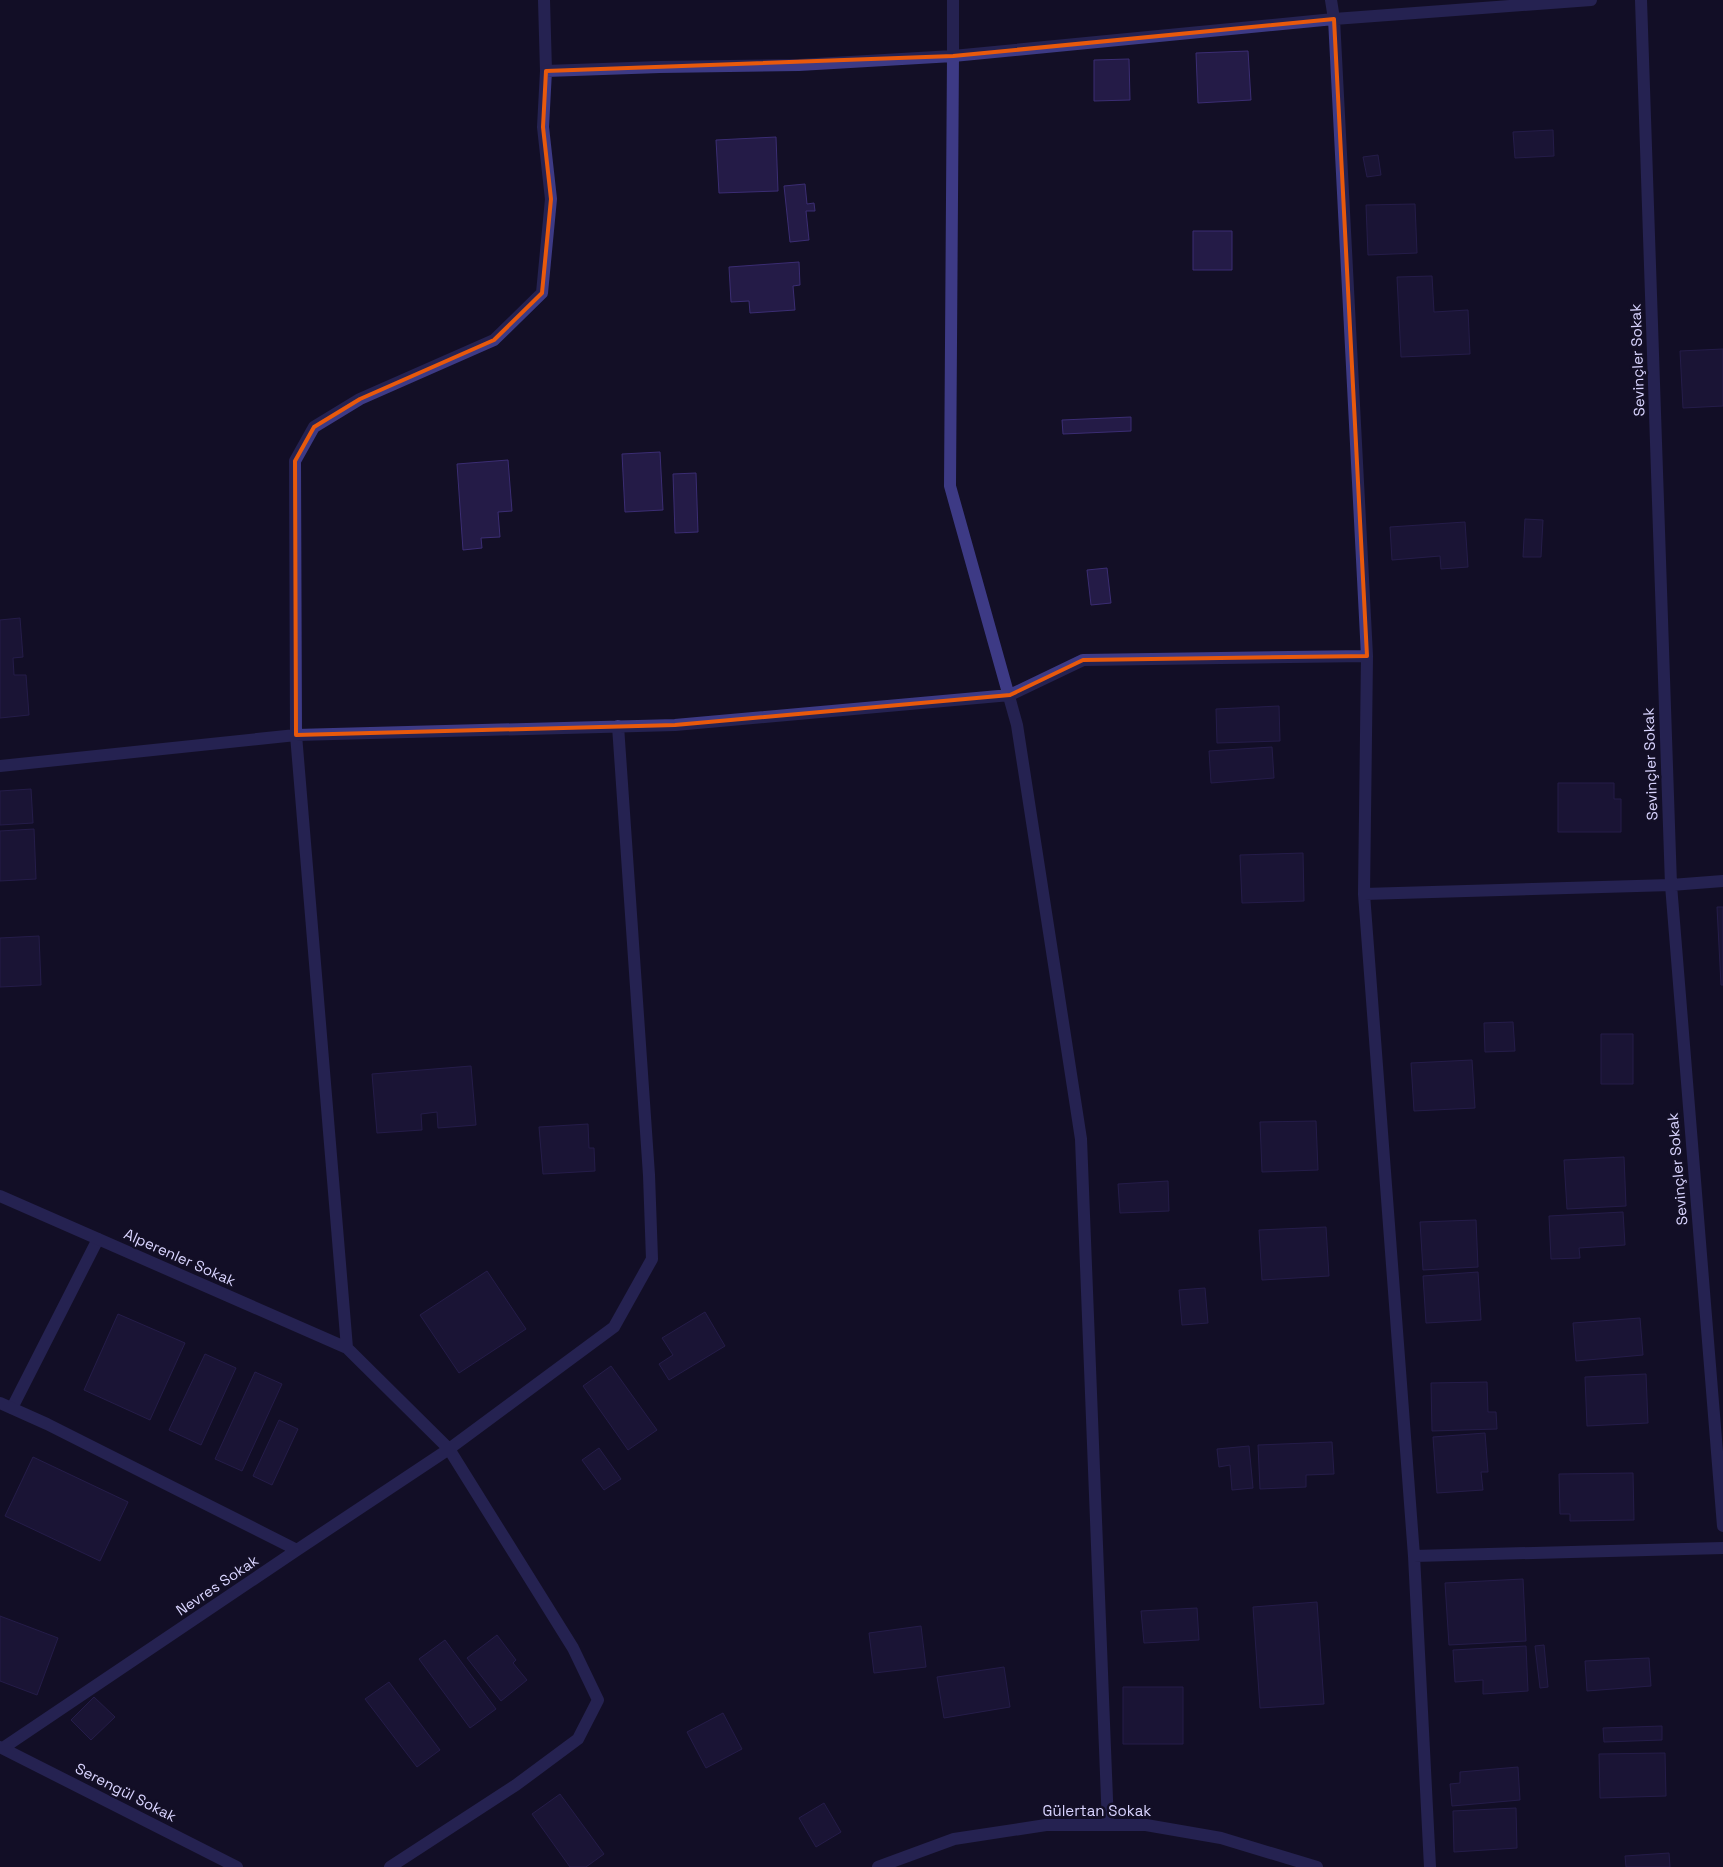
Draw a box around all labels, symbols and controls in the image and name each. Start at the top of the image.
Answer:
street label: Sevinçler Sokak [1626,303,1648,417]
street label: Sevinçler Sokak [1639,707,1661,821]
street label: Sevinçler Sokak [1663,1112,1691,1226]
street label: Alperenler Sokak [121,1224,239,1290]
street label: Nevres Sokak [172,1550,262,1620]
street label: Serengül Sokak [72,1758,180,1826]
street label: Gülertan Sokak [1043,1801,1151,1820]

